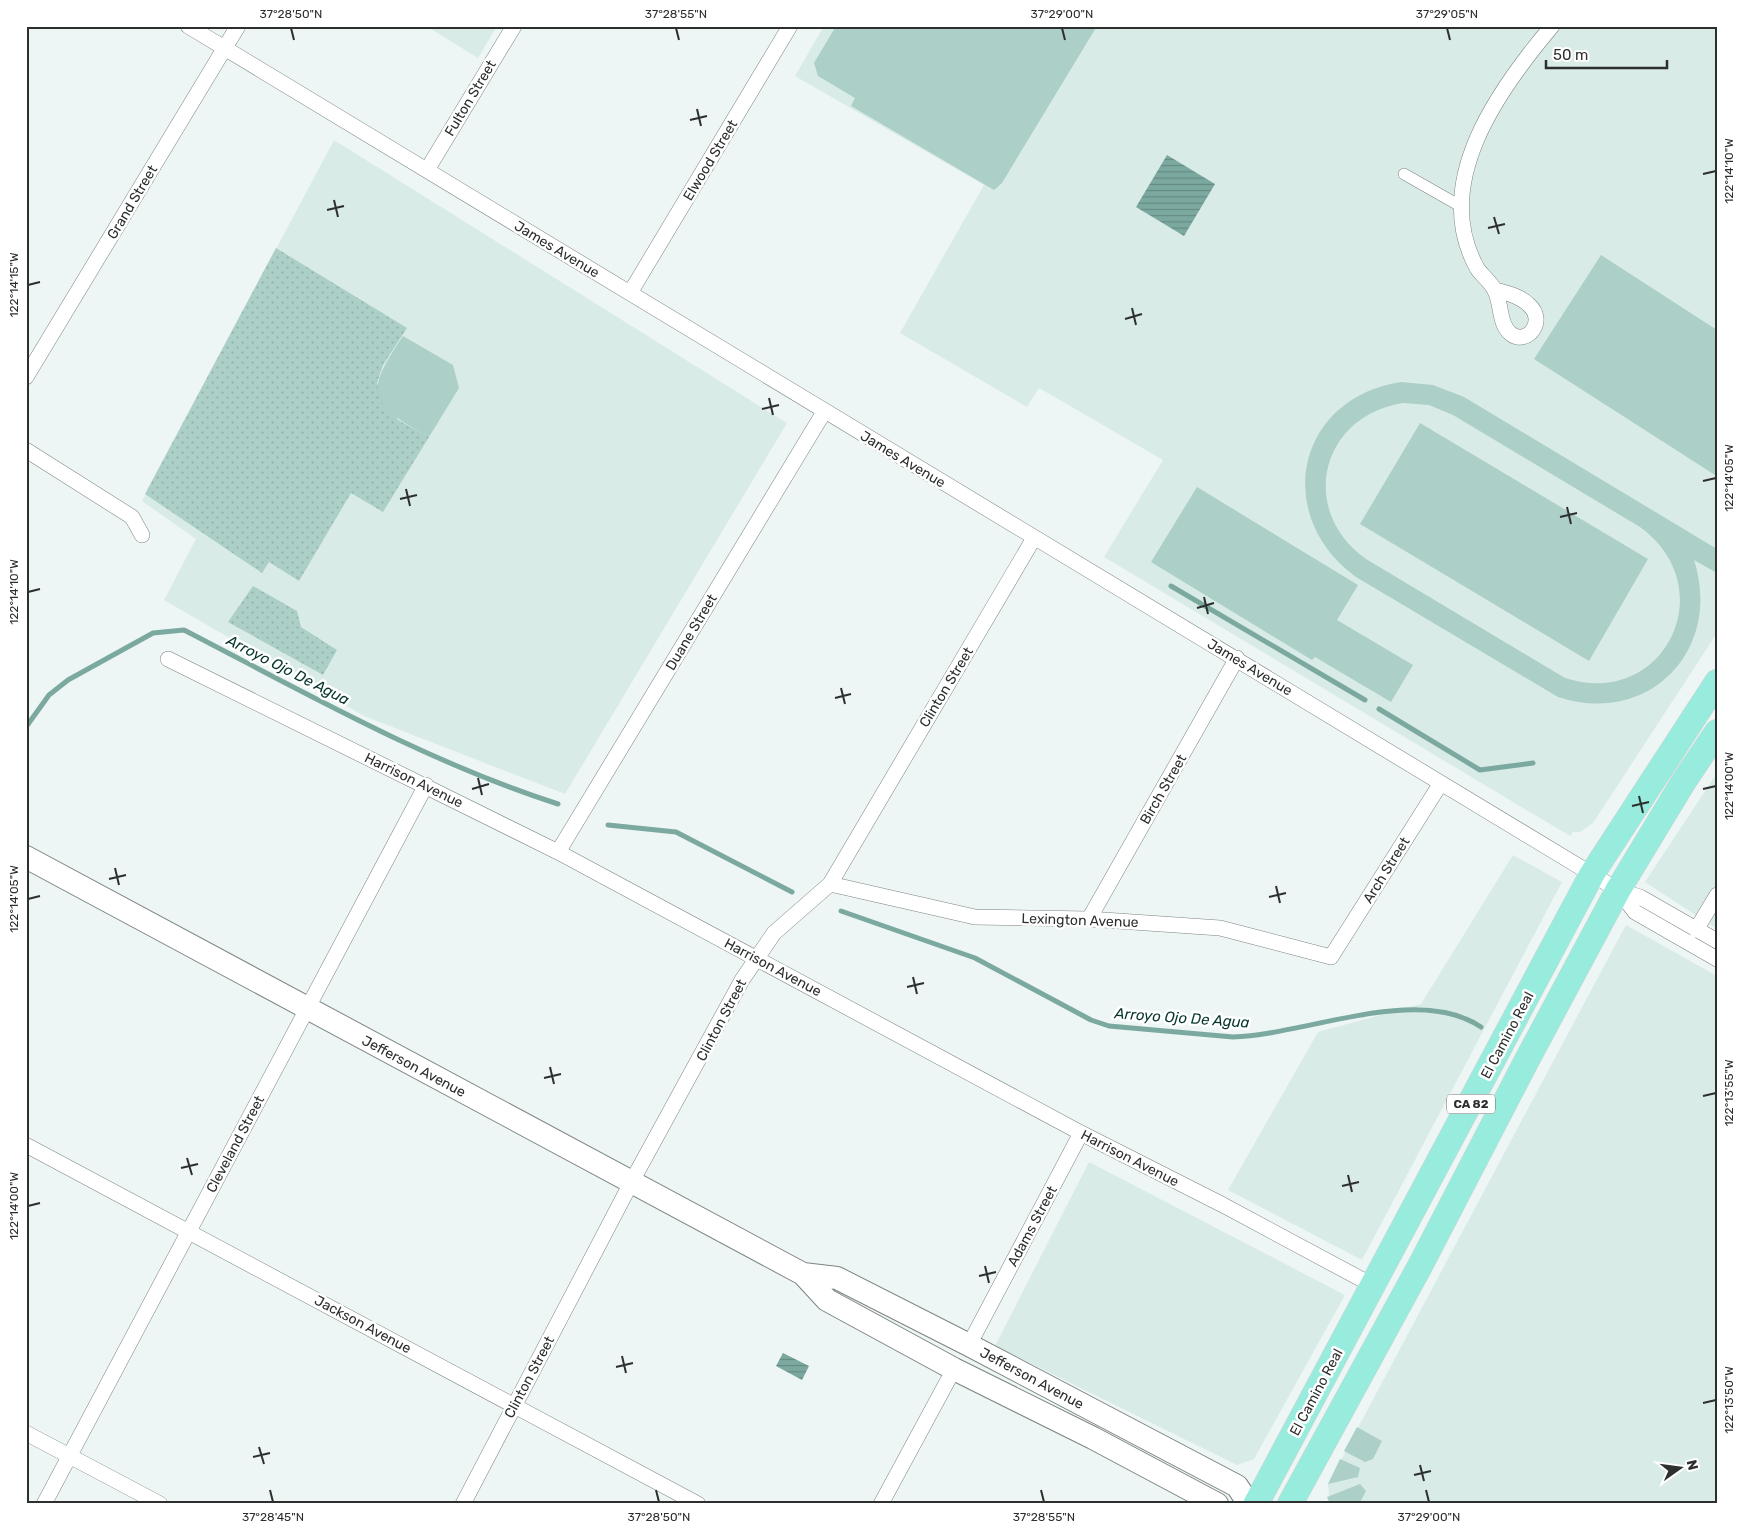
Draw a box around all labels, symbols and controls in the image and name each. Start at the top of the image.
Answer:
text: 37°28'50"N [260,7,322,21]
text: 37°28'55"N [645,7,707,21]
text: 37°29'00"N [1031,7,1093,21]
text: 37°29'05"N [1416,7,1478,21]
scale bar [1546,38,1667,70]
text: 50 m [1553,46,1588,64]
street label: Fulton Street [441,57,500,139]
street label: Elwood Street [680,116,741,204]
text: 122°14'10"W [1722,138,1736,204]
street label: Grand Street [104,162,161,242]
street label: James Avenue [511,217,602,282]
text: 122°14'15"W [7,252,21,318]
street label: James Avenue [857,427,948,492]
text: 122°14'05"W [1722,444,1736,512]
text: 122°14'10"W [7,559,21,625]
street label: Duane Street [662,591,721,674]
water label: Arroyo Ojo De Agua [223,631,352,709]
street label: James Avenue [1204,635,1295,700]
street label: Clinton Street [916,644,977,730]
street label: Harrison Avenue [362,749,466,812]
street label: Birch Street [1137,751,1191,827]
text: 122°14'00"W [1722,752,1736,820]
street label: Arch Street [1359,834,1414,906]
text: 122°14'05"W [7,865,21,933]
street label: Lexington Avenue [1021,910,1139,931]
street label: Harrison Avenue [721,935,824,1000]
street label: Clinton Street [693,976,750,1064]
street label: El Camino Real [1477,989,1538,1082]
water label: Arroyo Ojo De Agua [1113,1004,1250,1032]
street label: Jefferson Avenue [359,1032,469,1101]
text: 122°13'55"W [1722,1059,1736,1127]
street label: Cleveland Street [203,1092,268,1196]
road number: CA 82 [1447,1094,1495,1114]
street label: Harrison Avenue [1078,1126,1182,1190]
text: 122°14'00"W [7,1172,21,1240]
street label: Adams Street [1004,1183,1061,1269]
street label: Jackson Avenue [311,1292,414,1357]
street label: Clinton Street [501,1333,558,1421]
street label: Jefferson Avenue [977,1344,1087,1413]
street label: El Camino Real [1286,1346,1347,1439]
text: 122°13'50"W [1722,1366,1736,1434]
north arrow [1656,1442,1706,1492]
text: N [1683,1458,1702,1472]
text: 37°28'45"N [242,1510,304,1524]
text: 37°28'50"N [628,1510,690,1524]
text: 37°28'55"N [1013,1510,1075,1524]
text: 37°29'00"N [1398,1510,1460,1524]

